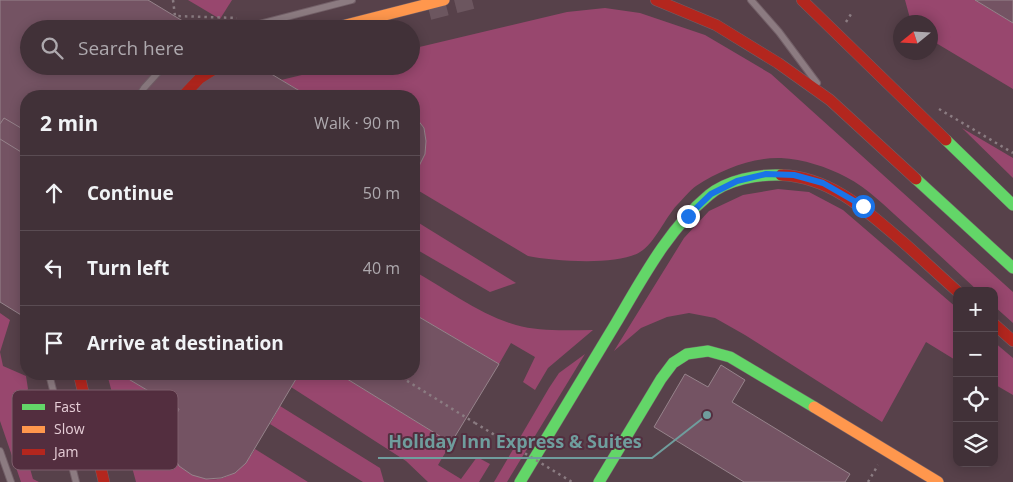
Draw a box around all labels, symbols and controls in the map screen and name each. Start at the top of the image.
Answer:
north arrow [893,15,938,60]
search box [20,20,420,75]
icon: search [38,34,66,62]
text: Search here [78,35,184,61]
text: 2 min [40,109,98,137]
text: Walk · 90 m [314,112,400,134]
icon: ahead [40,179,68,207]
text: Continue [87,180,174,206]
text: 50 m [363,182,400,204]
route start [852,195,875,218]
route end [677,205,700,228]
icon: left [40,254,68,282]
text: Turn left [87,255,169,281]
text: 40 m [363,257,400,279]
map controls [953,287,998,467]
button: + [953,287,998,332]
icon: arrive [40,329,68,357]
text: Arrive at destination [87,330,284,356]
button: − [953,332,998,377]
button: locate [953,377,998,422]
legend [12,390,178,470]
text: Fast [54,397,81,416]
text: Slow [54,419,85,438]
button: layers [953,422,998,467]
callout: Holiday Inn Express & Suites [378,425,652,458]
text: Holiday Inn Express & Suites [388,429,642,453]
text: Jam [52,442,79,461]

